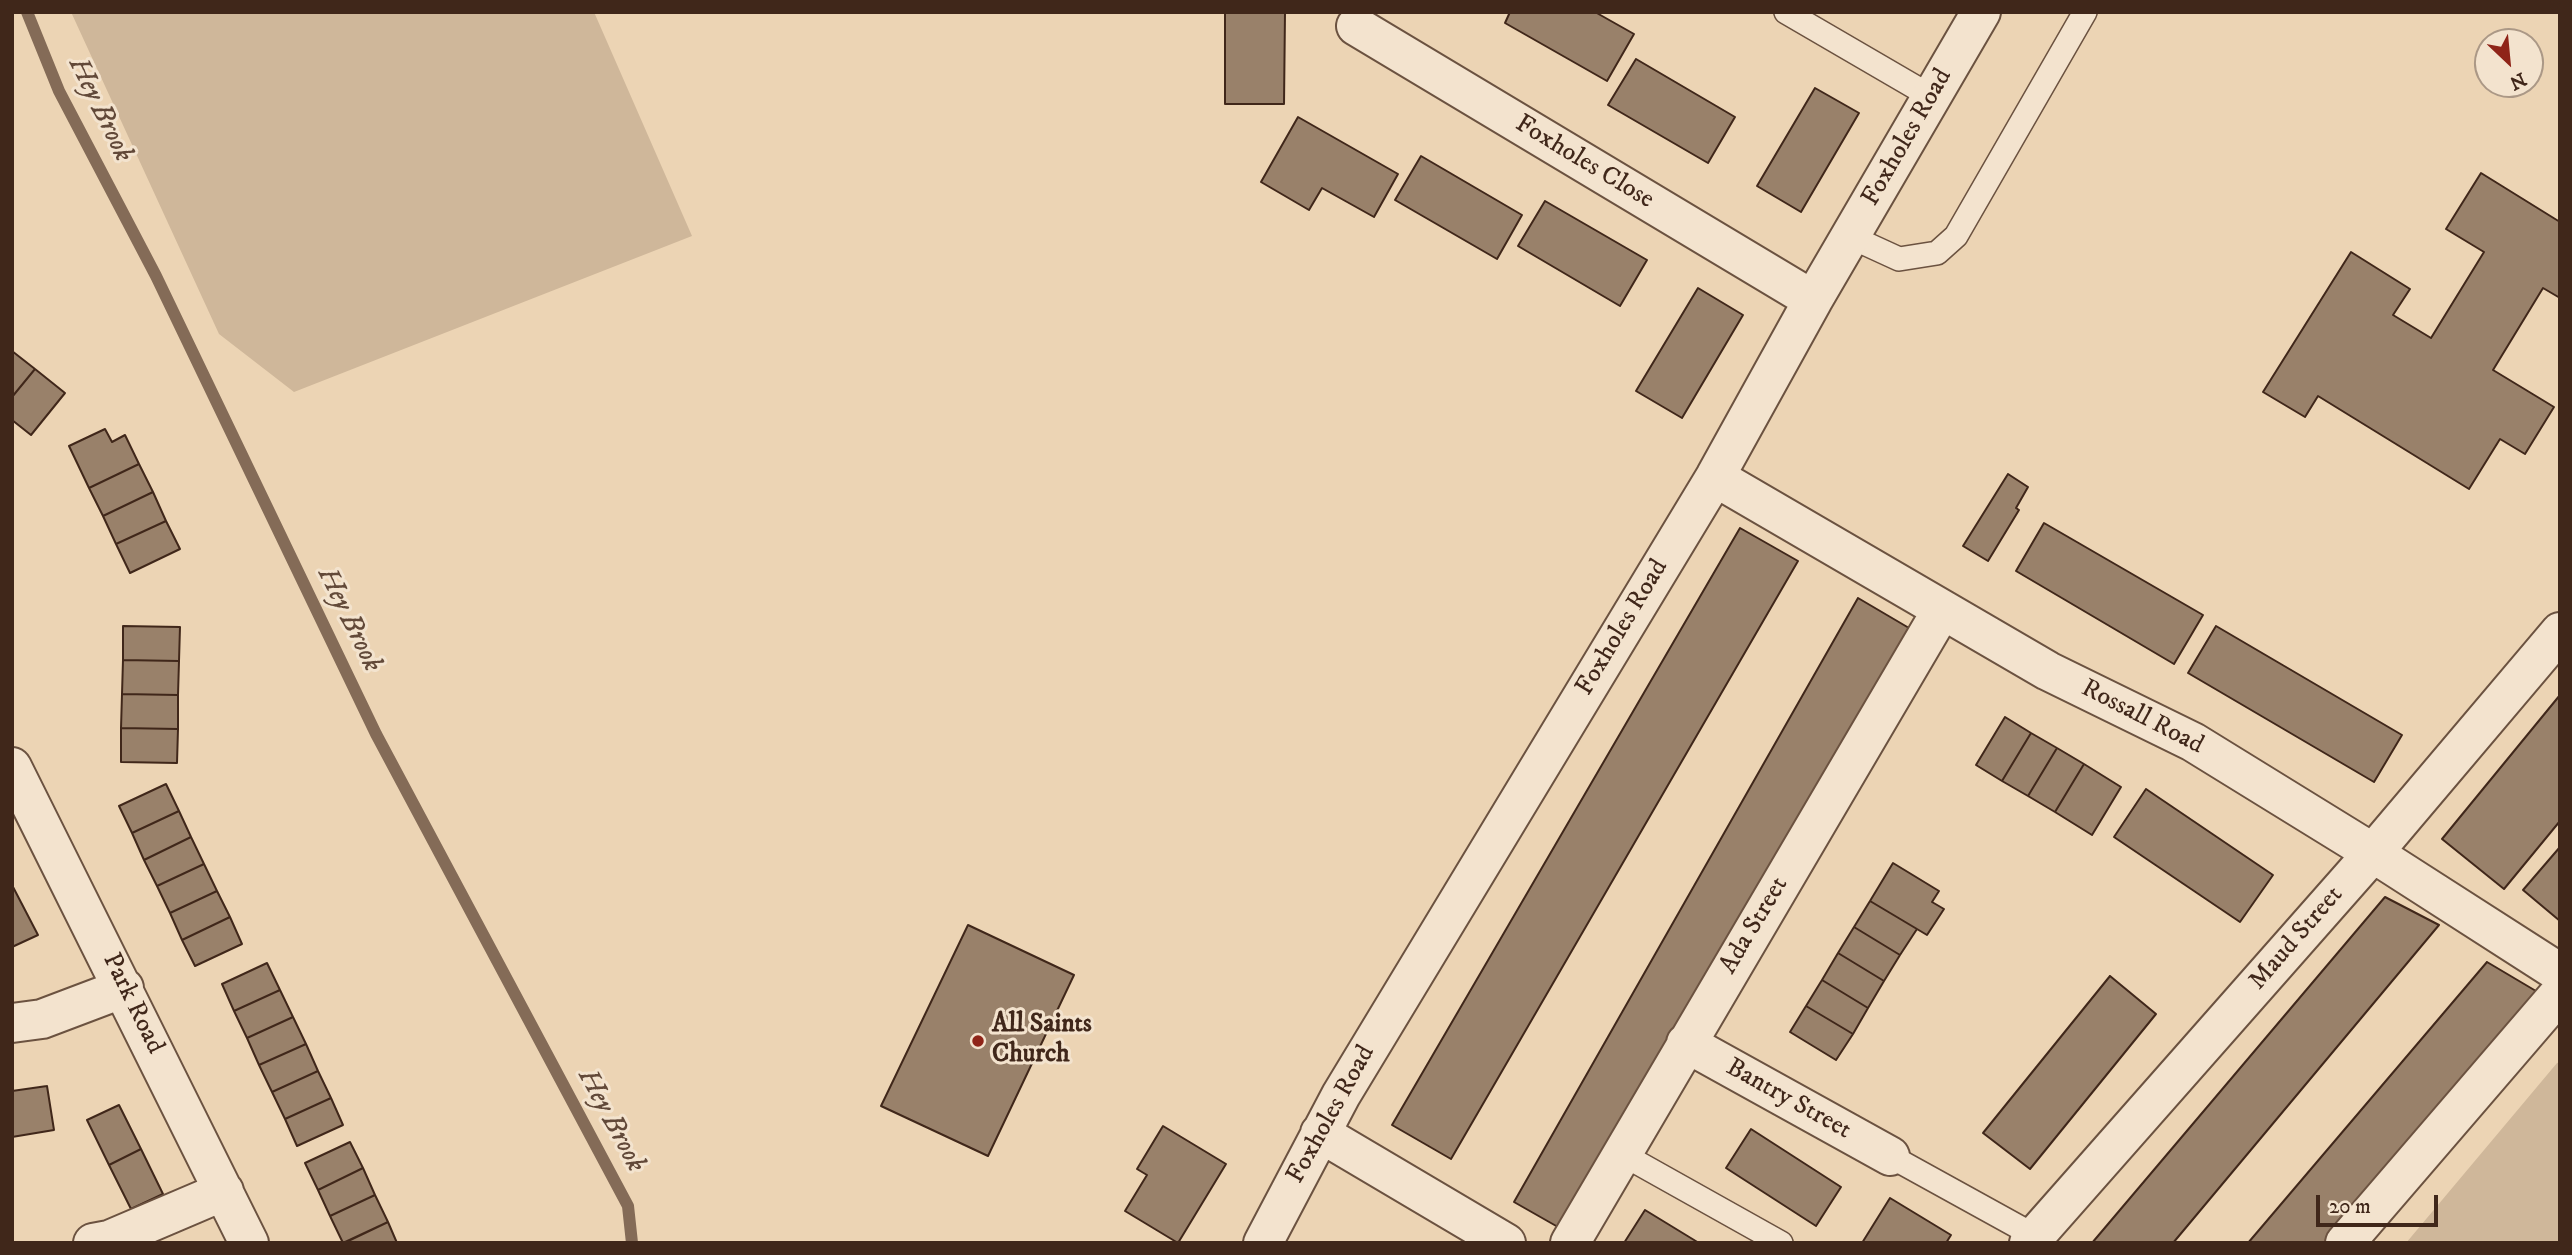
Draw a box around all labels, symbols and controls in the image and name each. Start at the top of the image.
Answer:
north arrow [2474,28,2544,98]
water label: Hey Brook [59,52,139,168]
street label: Foxholes Road [1856,64,1960,212]
text: N [2505,67,2530,94]
street label: Foxholes Close [1509,109,1659,217]
street label: Foxholes Road [1570,554,1676,702]
water label: Hey Brook [308,562,388,678]
street label: Rossall Road [2076,674,2208,762]
street label: Ada Street [1714,872,1796,980]
street label: Maud Street [2243,881,2351,997]
street label: Park Road [94,949,170,1059]
place label: All Saints Church [992,1010,1092,1072]
marker: All Saints Church [970,1033,986,1049]
street label: Foxholes Road [1281,1040,1383,1190]
street label: Bantry Street [1720,1053,1856,1147]
water label: Hey Brook [569,1064,651,1178]
scale bar [2320,1182,2442,1226]
text: 20 m [2329,1194,2371,1220]

